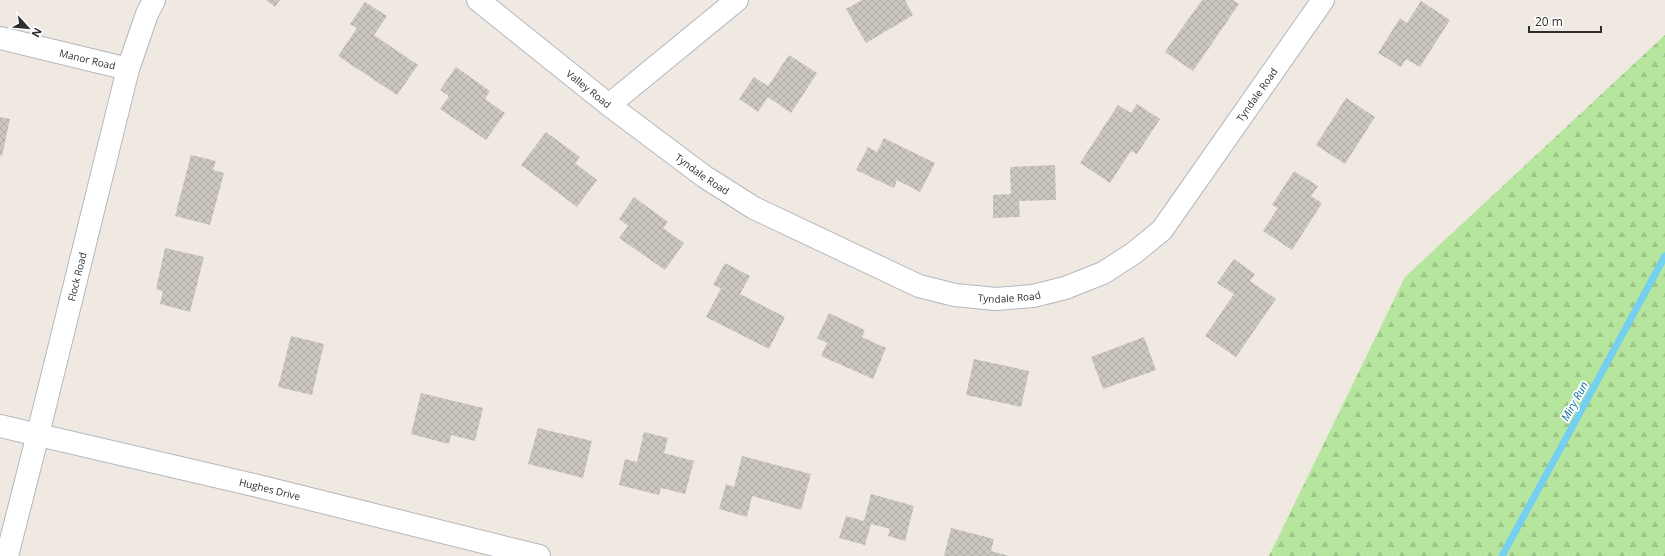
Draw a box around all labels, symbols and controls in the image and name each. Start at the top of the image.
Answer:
north arrow [8,8,48,48]
scale bar [1529,8,1601,34]
text: 20 m [1535,13,1563,30]
text: N [29,25,46,40]
street label: Manor Road [58,46,117,73]
street label: Tyndale Road [1233,65,1281,124]
street label: Valley Road [563,67,614,111]
street label: Tyndale Road [672,150,732,198]
street label: Flock Road [64,251,90,303]
street label: Tyndale Road [977,287,1042,306]
water label: Miry Run [1557,378,1591,424]
street label: Hughes Drive [238,475,302,503]

